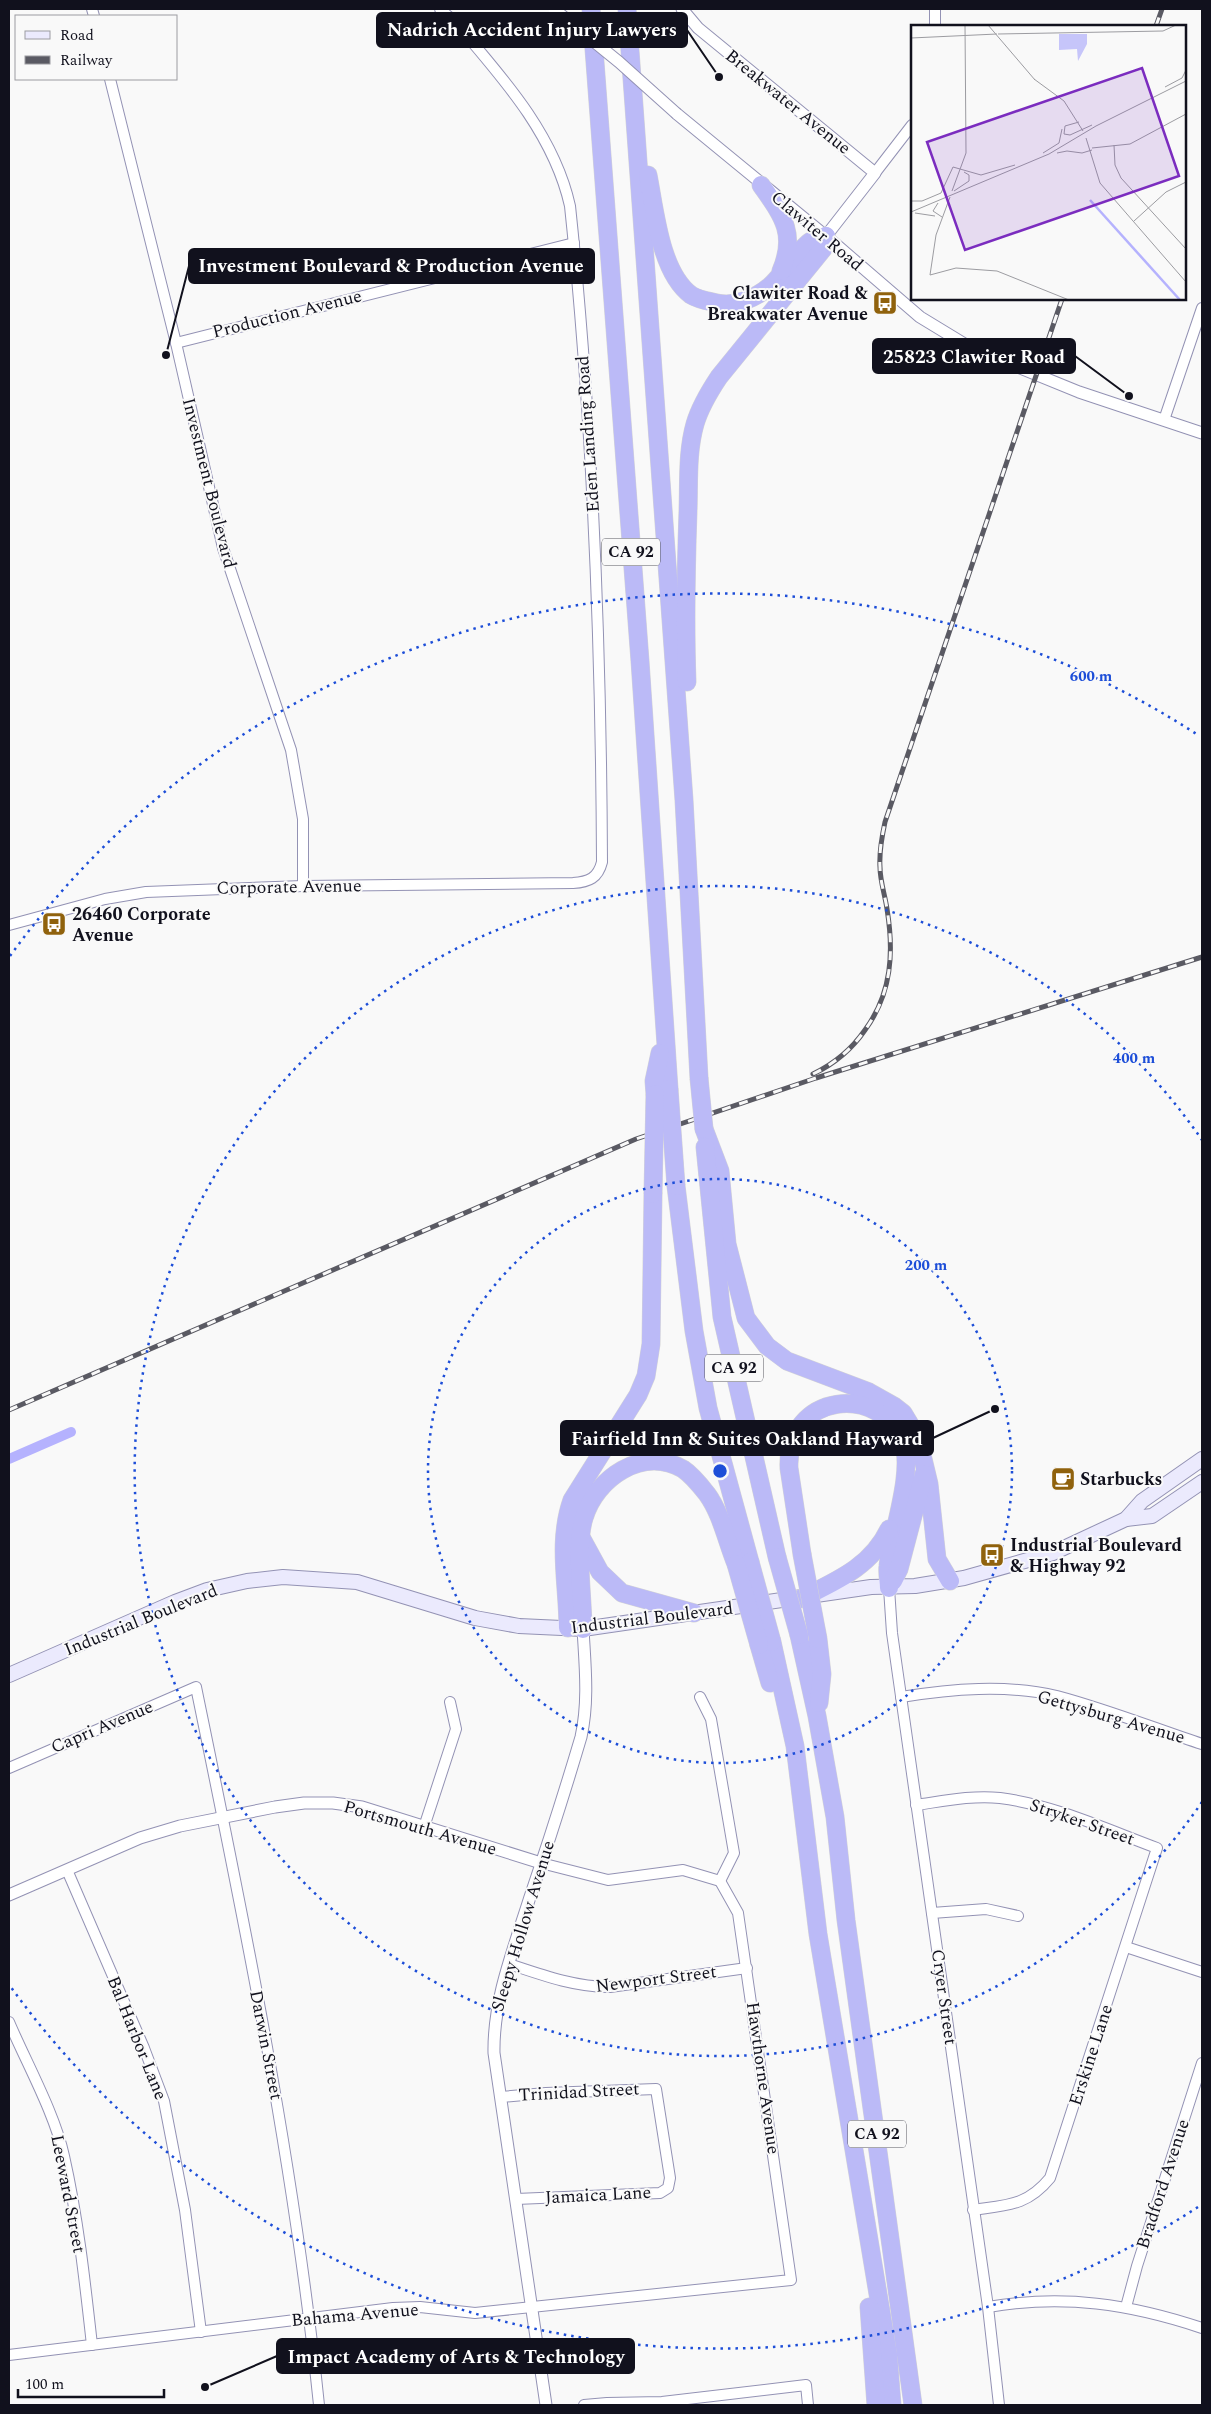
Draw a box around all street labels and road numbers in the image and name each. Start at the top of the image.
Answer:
street label: Breakwater Avenue [719,43,857,161]
street label: Clawiter Road [765,184,869,278]
street label: Production Avenue [209,282,365,346]
street label: Eden Landing Road [569,355,607,513]
street label: Investment Boulevard [175,395,243,571]
road number: CA 92 [602,538,660,566]
street label: Corporate Avenue [216,872,362,902]
road number: CA 92 [705,1355,763,1382]
street label: Industrial Boulevard [60,1577,222,1663]
street label: Industrial Boulevard [569,1595,735,1641]
street label: Gettysburg Avenue [1034,1683,1188,1751]
street label: Capri Avenue [47,1693,157,1761]
street label: Stryker Street [1026,1791,1138,1853]
street label: Portsmouth Avenue [340,1793,500,1863]
street label: Sleepy Hollow Avenue [484,1837,562,2015]
street label: Cryer Street [924,1947,964,2047]
street label: Newport Street [594,1958,718,2000]
street label: Bal Harbor Lane [100,1972,174,2104]
street label: Darwin Street [242,1988,290,2102]
street label: Hawthorne Avenue [739,2000,787,2156]
street label: Erskine Lane [1062,2001,1120,2109]
street label: Trinidad Street [518,2075,640,2109]
street label: Bradford Avenue [1129,2116,1197,2252]
road number: CA 92 [848,2120,906,2148]
street label: Leeward Street [43,2132,93,2256]
street label: Jamaica Lane [544,2179,652,2211]
street label: Bahama Avenue [290,2296,420,2334]

